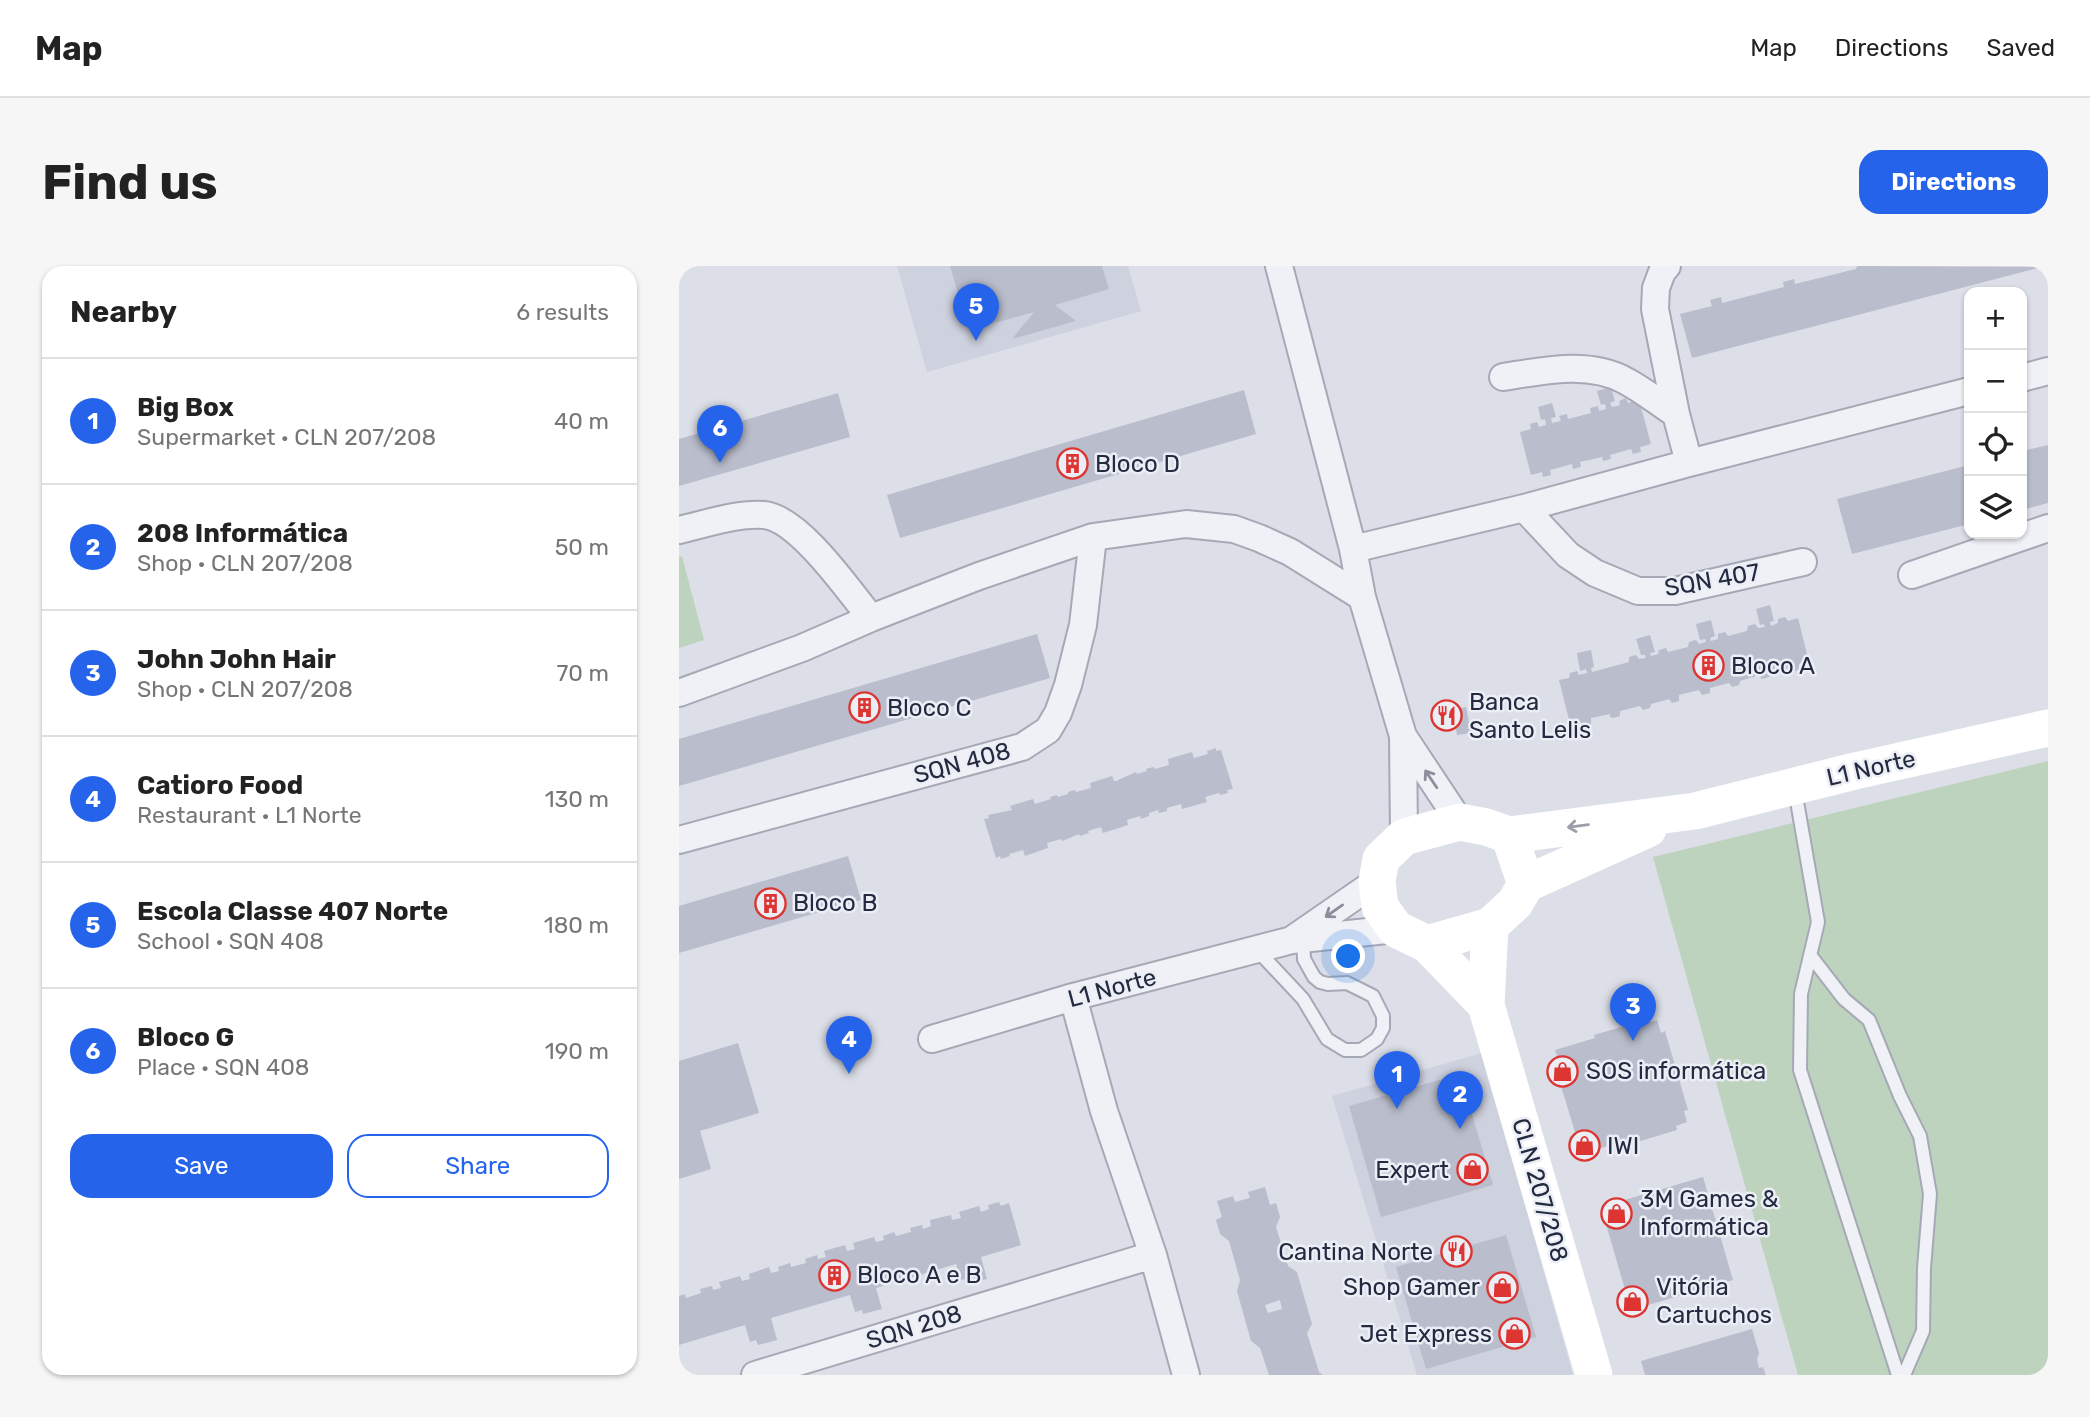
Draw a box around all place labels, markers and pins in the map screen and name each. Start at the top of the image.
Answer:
pin: 5 [953,283,999,341]
pin: 6 [697,405,743,463]
building icon: Bloco D [1055,447,1089,481]
place label: Bloco D [1095,450,1180,478]
building icon: Bloco A [1691,649,1725,683]
place label: Bloco A [1731,652,1815,680]
place label: Banca Santo Lelis [1469,688,1591,744]
building icon: Bloco C [847,691,881,725]
place label: Bloco C [887,694,972,722]
restaurant icon: Banca Santo Lelis [1429,699,1463,733]
building icon: Bloco B [753,886,787,920]
place label: Bloco B [793,889,878,917]
pin: 3 [1610,983,1656,1041]
pin: 4 [826,1016,872,1074]
pin: 1 [1374,1051,1420,1109]
shop icon: SOS informática [1546,1054,1580,1088]
place label: SOS informática [1586,1057,1766,1085]
pin: 2 [1437,1071,1483,1129]
shop icon: IWI [1567,1129,1601,1163]
place label: IWI [1607,1132,1639,1160]
shop icon: Expert [1455,1153,1489,1187]
place label: Expert [1375,1156,1449,1184]
place label: 3M Games & Informática [1640,1185,1779,1241]
shop icon: 3M Games & Informática [1600,1196,1634,1230]
restaurant icon: Cantina Norte [1439,1235,1473,1269]
place label: Cantina Norte [1278,1238,1433,1266]
building icon: Bloco A e B [817,1258,851,1292]
place label: Bloco A e B [857,1261,982,1289]
shop icon: Shop Gamer [1486,1270,1520,1304]
place label: Shop Gamer [1343,1273,1480,1301]
place label: Vitória Cartuchos [1656,1273,1772,1329]
shop icon: Vitória Cartuchos [1616,1284,1650,1318]
shop icon: Jet Express [1498,1317,1532,1351]
place label: Jet Express [1360,1320,1492,1348]

